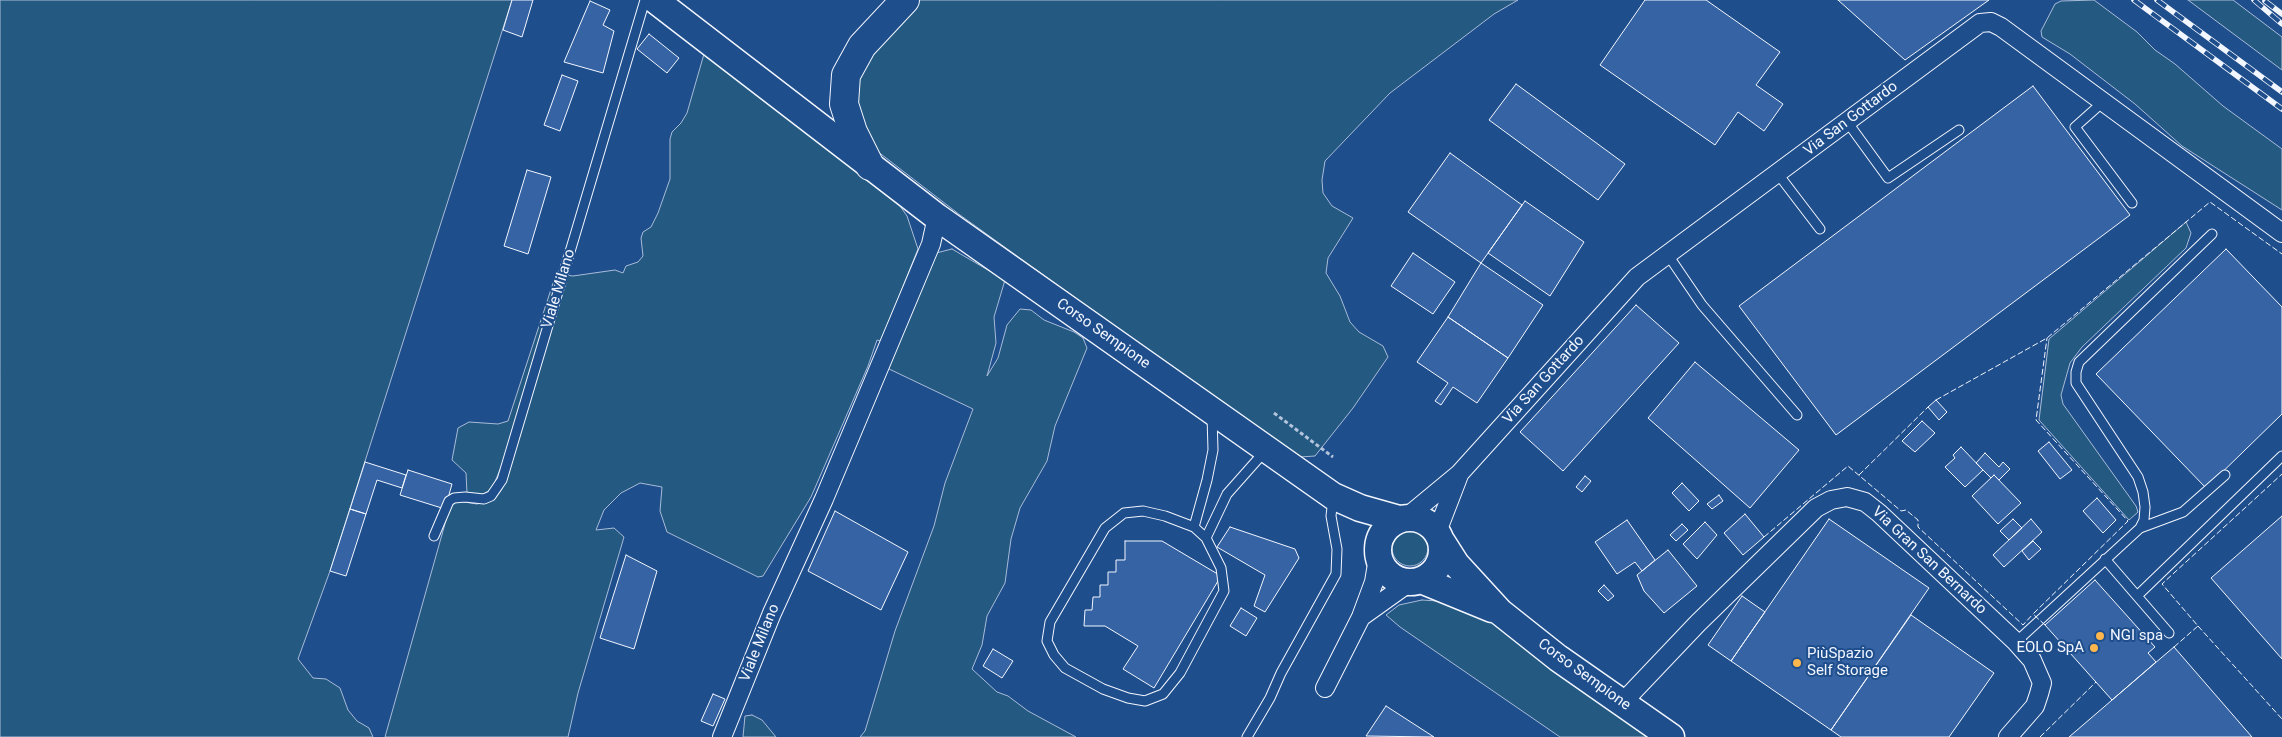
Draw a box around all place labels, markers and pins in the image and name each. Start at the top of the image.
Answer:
place label: NGI spa [2110,627,2163,645]
marker: NGI spa [2094,630,2106,642]
place label: EOLO SpA [2016,639,2084,657]
marker: EOLO SpA [2088,642,2100,654]
place label: PiùSpazio Self Storage [1807,645,1888,680]
marker: PiùSpazio Self Storage [1791,657,1803,669]

